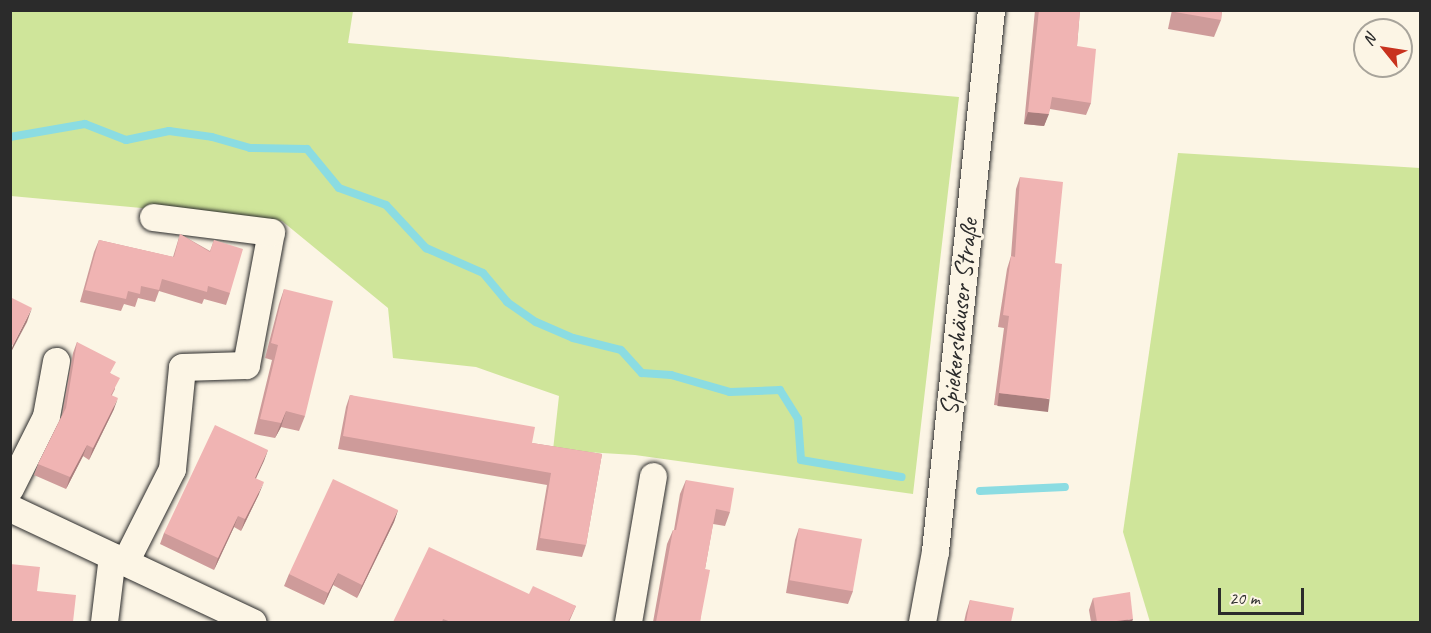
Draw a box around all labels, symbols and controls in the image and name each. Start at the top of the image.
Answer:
north arrow [1353,18,1413,78]
text: N [1358,31,1380,49]
street label: Spiekershäuser Straße [933,216,985,418]
scale bar [1221,576,1306,614]
text: 20 m [1229,587,1260,609]

